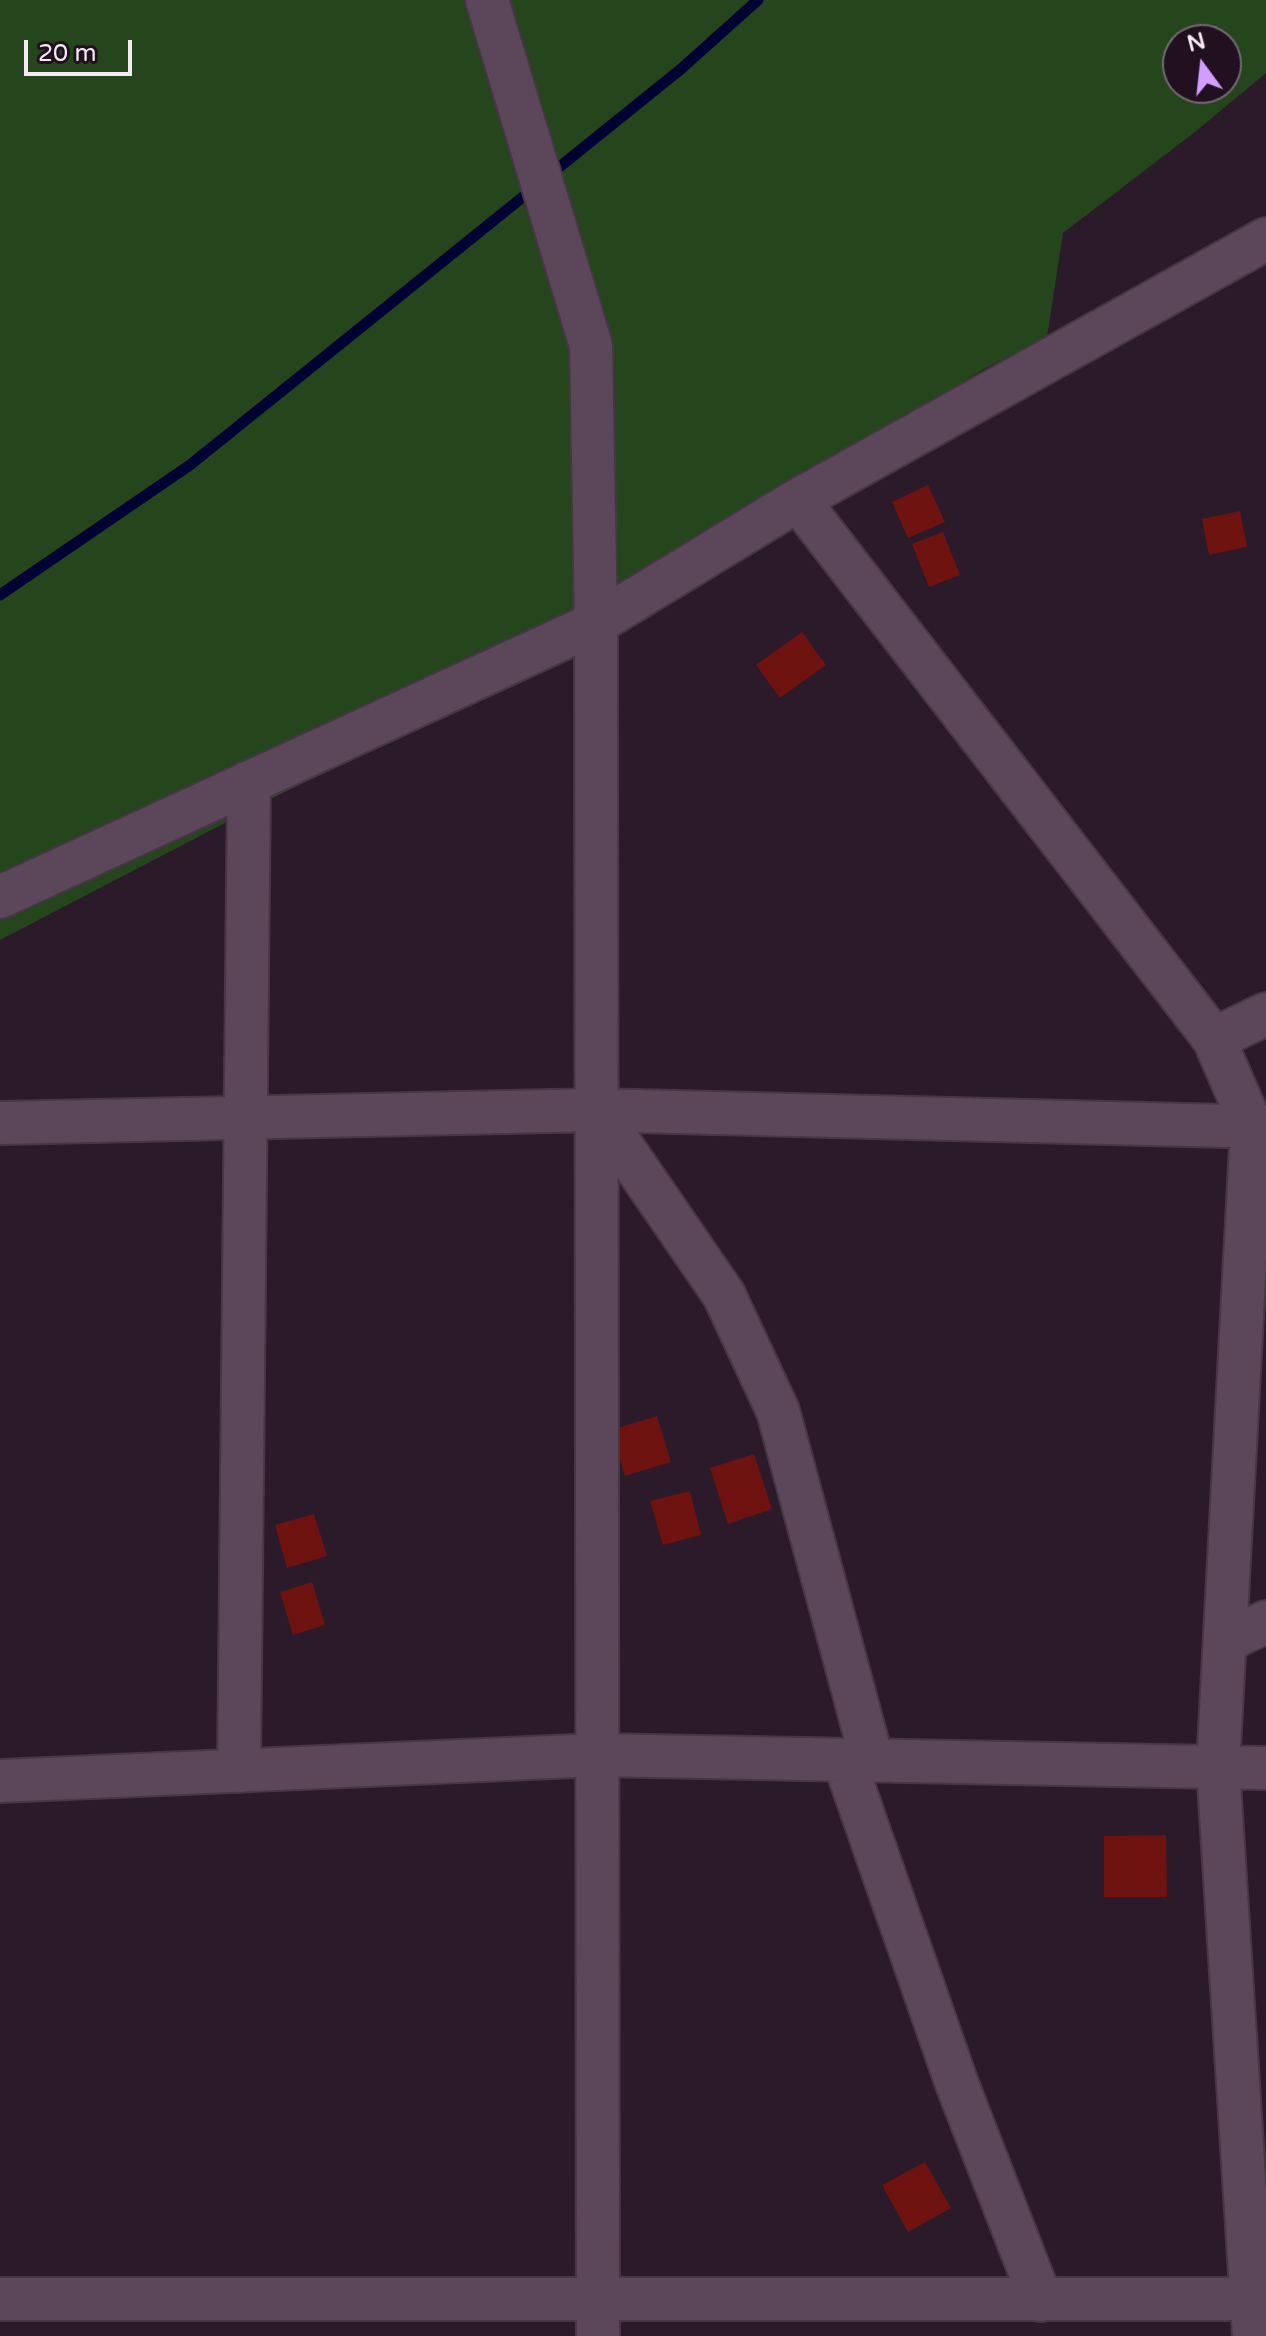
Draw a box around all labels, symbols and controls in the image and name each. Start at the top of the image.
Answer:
scale bar [28,24,136,74]
north arrow [1162,24,1242,104]
text: N [1184,28,1208,58]
text: 20 m [38,39,96,68]

